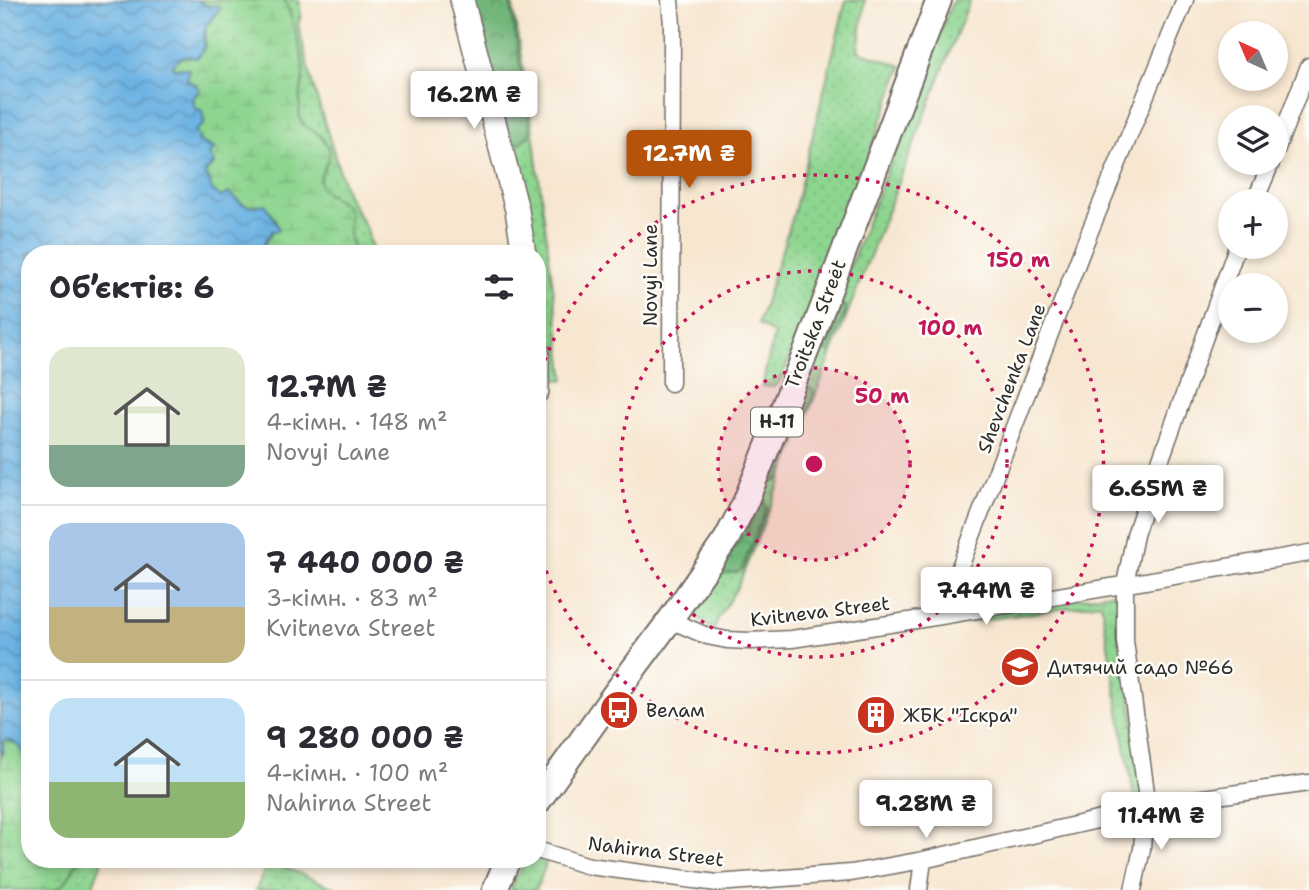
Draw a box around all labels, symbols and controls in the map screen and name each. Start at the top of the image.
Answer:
north arrow [1218,21,1288,91]
map controls [1218,21,1288,343]
pin: 16.2M ₴ [409,72,539,131]
text: 16.2M ₴ [426,79,522,109]
button: layers [1218,105,1288,175]
pin: 12.7M ₴ [624,130,754,190]
text: 12.7M ₴ [643,138,735,168]
button: + [1218,189,1288,259]
street label: Novyi Lane [638,224,663,326]
text: 150 m [986,246,1050,274]
street label: Troitska Street [779,256,852,392]
text: Об’єктів: 6 [49,267,215,308]
icon: filters [480,268,518,306]
button: − [1218,273,1288,343]
street label: Shevchenka Lane [971,300,1052,457]
text: 100 m [918,314,982,342]
text: 12.7M ₴ [266,366,387,407]
icon: home [105,375,189,459]
text: 50 m [855,382,909,410]
text: 4-кімн. · 148 m² [266,407,448,437]
road number: Н-11 [751,408,803,436]
text: Novyi Lane [266,437,390,467]
centre of rings [802,452,826,476]
pin: 6.65M ₴ [1093,466,1223,525]
text: 6.65M ₴ [1108,473,1208,503]
text: 7 440 000 ₴ [266,542,464,583]
icon: home [105,551,189,635]
pin: 7.44M ₴ [921,568,1051,627]
text: 7.44M ₴ [937,575,1035,605]
text: 3-кімн. · 83 m² [266,583,438,613]
street label: Kvitneva Street [749,591,891,632]
text: Kvitneva Street [266,613,436,643]
school or university icon: Дитячий садо №66 [999,646,1041,688]
place label: Дитячий садо №66 [1047,655,1234,680]
bus stop icon: Велам [598,689,640,731]
building icon: ЖБК "Іскра" [855,694,897,736]
place label: Велам [646,698,705,723]
place label: ЖБК "Іскра" [903,703,1018,728]
text: 9 280 000 ₴ [266,717,464,758]
icon: home [105,726,189,810]
text: 4-кімн. · 100 m² [266,758,448,788]
pin: 9.28M ₴ [861,780,991,840]
text: Nahirna Street [266,788,431,818]
text: 9.28M ₴ [875,788,977,818]
pin: 11.4M ₴ [1096,792,1226,852]
text: 11.4M ₴ [1117,800,1205,830]
street label: Nahirna Street [587,831,725,872]

